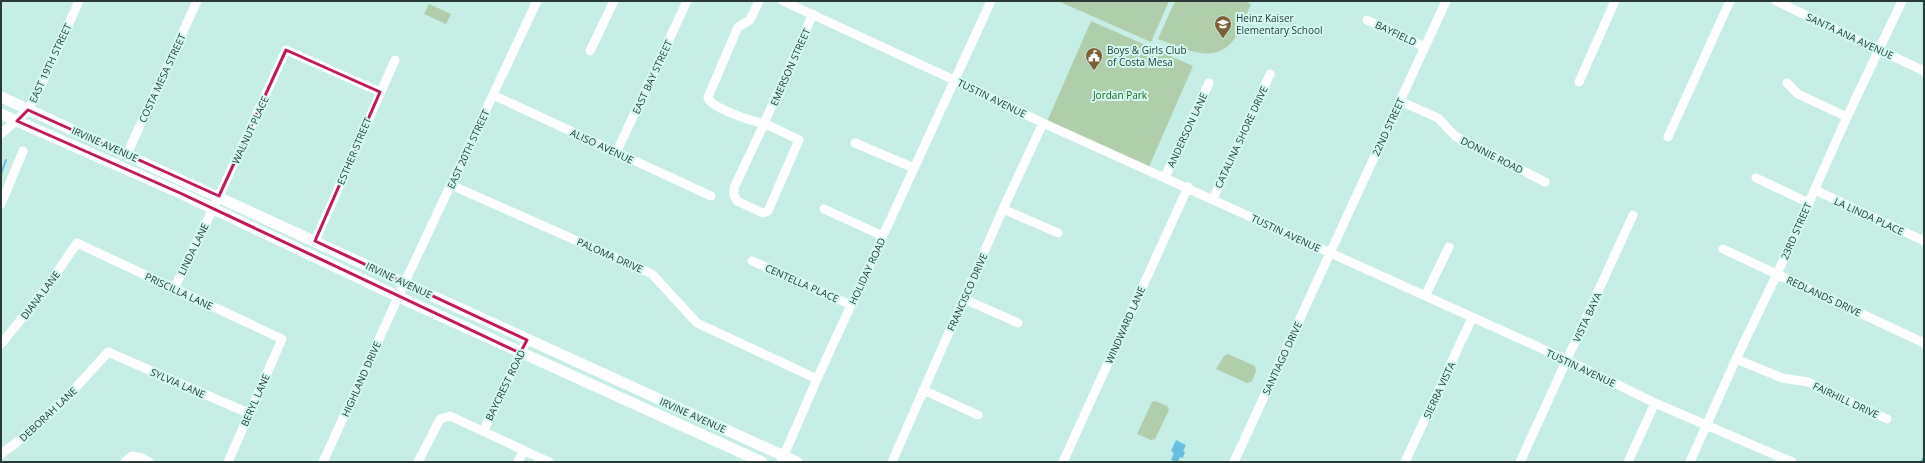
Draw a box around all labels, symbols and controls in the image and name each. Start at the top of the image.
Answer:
street label: SANTA ANA AVENUE [1804,10,1896,62]
place label: Heinz Kaiser Elementary School [1236,11,1322,37]
school or university icon: Heinz Kaiser Elementary School [1213,14,1233,39]
street label: BAYFIELD [1373,17,1419,49]
street label: EAST 19TH STREET [25,21,75,105]
street label: EMERSON STREET [767,26,814,108]
street label: COSTA MESA STREET [135,31,189,125]
street label: EAST BAY STREET [629,37,676,116]
place label: Boys & Girls Club of Costa Mesa [1107,43,1187,69]
public building icon: Boys & Girls Club of Costa Mesa [1084,46,1104,71]
street label: TUSTIN AVENUE [955,75,1029,121]
street label: CATALINA SHORE DRIVE [1211,83,1271,191]
park label: Jordan Park [1092,88,1148,102]
street label: ANDERSON LANE [1164,90,1210,170]
street label: WALNUT PLACE [228,94,272,166]
street label: 22ND STREET [1368,95,1408,158]
street label: EAST 20TH STREET [443,107,493,191]
street label: ESTHER STREET [333,115,375,187]
street label: IRVINE AVENUE [69,123,141,165]
street label: ALISO AVENUE [568,125,636,167]
street label: DONNIE ROAD [1458,133,1526,177]
street label: LA LINDA PLACE [1832,194,1906,238]
street label: 23RD STREET [1777,200,1815,262]
street label: TUSTIN AVENUE [1249,211,1323,255]
street label: LINDA LANE [174,221,212,277]
street label: PALOMA DRIVE [575,234,645,276]
street label: HOLIDAY ROAD [845,235,889,307]
street label: FRANCISCO DRIVE [943,251,991,333]
street label: IRVINE AVENUE [364,259,434,301]
street label: CENTELLA PLACE [763,260,841,306]
street label: DIANA LANE [17,268,63,322]
street label: PRISCILLA LANE [143,269,215,313]
street label: REDLANDS DRIVE [1784,273,1864,319]
street label: WINDWARD LANE [1102,284,1148,366]
street label: VISTA BAYA [1569,289,1605,344]
street label: SANTIAGO DRIVE [1259,319,1305,397]
street label: HIGHLAND DRIVE [338,339,384,419]
street label: TUSTIN AVENUE [1544,346,1618,390]
street label: BAYCREST ROAD [482,347,528,423]
street label: SIERRA VISTA [1420,359,1459,421]
street label: SYLVIA LANE [148,365,208,401]
street label: BERYL LANE [237,371,273,429]
street label: FAIRHILL DRIVE [1811,379,1881,421]
street label: DEBORAH LANE [16,384,80,444]
street label: IRVINE AVENUE [657,394,729,436]

